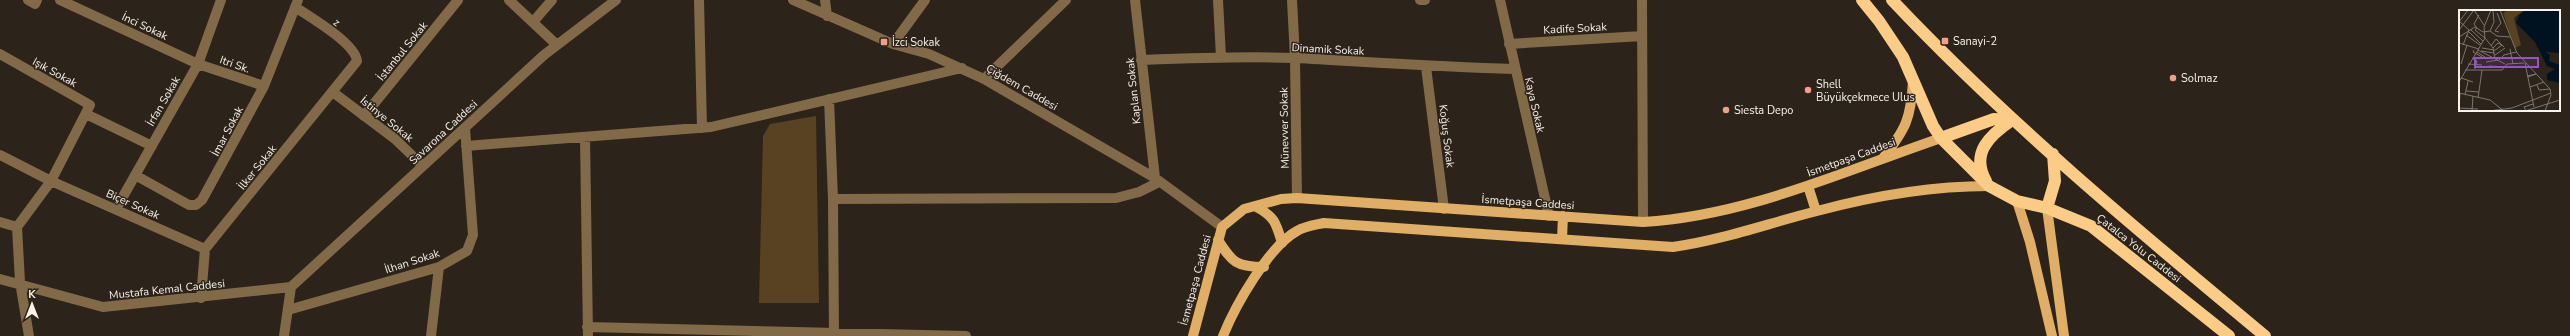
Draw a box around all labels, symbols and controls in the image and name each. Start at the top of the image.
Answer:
street label: İnci Sokak [119,9,171,44]
inset map [2459,10,2560,111]
street label: z [330,15,343,30]
street label: İstanbul Sokak [374,18,431,84]
street label: Kadife Sokak [1543,19,1608,38]
place label: Sanayi-2 [1953,34,1997,49]
place label: İzci Sokak [892,35,940,50]
marker: Sanayi-2 [1940,36,1950,46]
marker: İzci Sokak [879,37,889,47]
street label: Dinamik Sokak [1291,40,1365,59]
street label: Itri Sk. [218,52,252,77]
street label: Işık Sokak [30,54,80,91]
street label: Kaplan Sokak [1122,56,1144,125]
street label: Çiğdem Caddesi [983,61,1060,114]
place label: Solmaz [2181,71,2217,86]
street label: İrfan Sokak [143,73,184,129]
marker: Solmaz [2168,73,2178,83]
street label: Kaya Sokak [1521,76,1548,135]
place label: Shell Büyükçekmece Ulus [1816,77,1915,105]
marker: Shell Büyükçekmece Ulus [1803,85,1813,95]
street label: Münevver Sokak [1276,87,1293,169]
street label: İstinye Sokak [357,93,417,146]
street label: Savarona Caddesi [406,97,481,168]
street label: İmar Sokak [208,103,247,159]
place label: Siesta Depo [1734,103,1793,118]
street label: Koğuş Sokak [1435,104,1458,169]
marker: Siesta Depo [1721,105,1731,115]
street label: İsmetpaşa Caddesi [1805,135,1897,180]
street label: İlker Sokak [235,141,280,193]
street label: Biçer Sokak [104,186,162,223]
street label: İsmetpaşa Caddesi [1481,192,1575,213]
street label: Çatalca Yolu Caddesi [2093,211,2184,286]
street label: İsmetpaşa Caddesi [1176,233,1215,327]
street label: İlhan Sokak [383,245,442,277]
street label: Mustafa Kemal Caddesi [108,276,226,303]
north arrow [12,284,52,324]
text: K [28,287,36,302]

